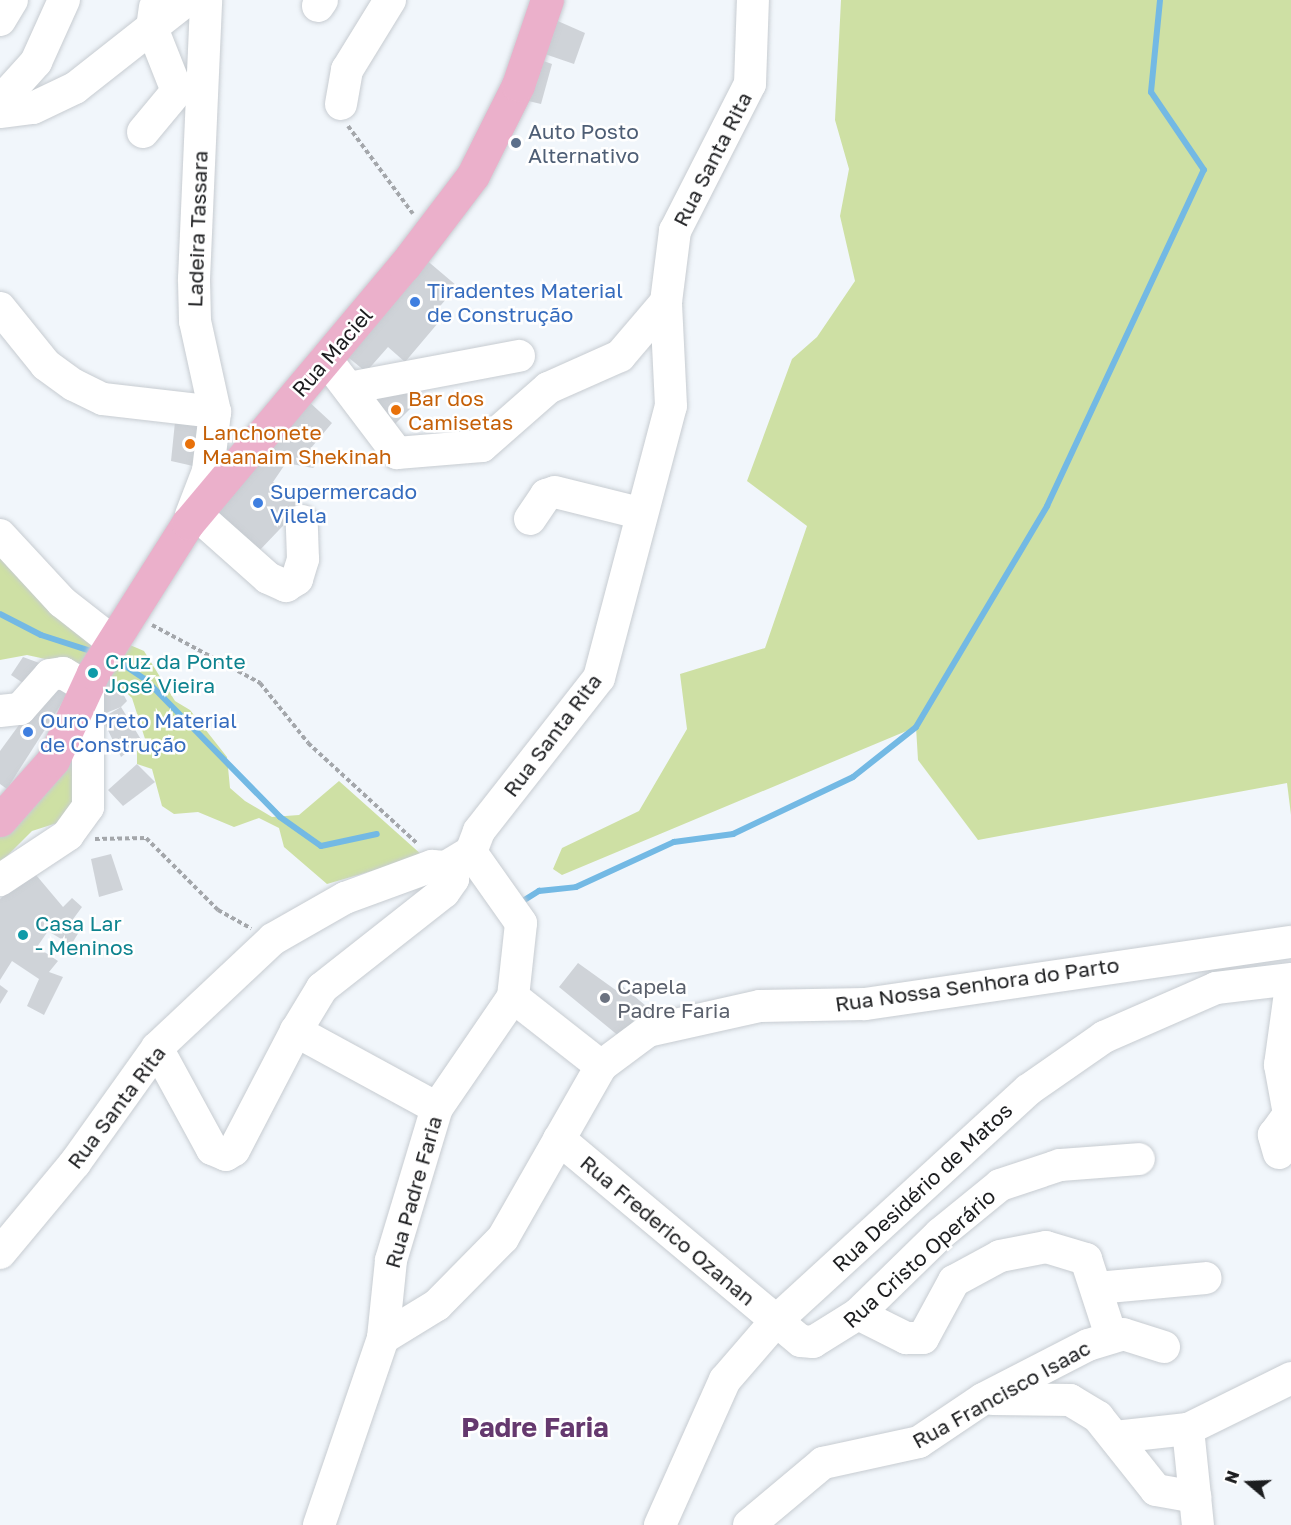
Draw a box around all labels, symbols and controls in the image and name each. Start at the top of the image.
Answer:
street label: Rua Santa Rita [667,88,757,230]
place label: Auto Posto Alternativo [528,118,639,168]
marker: Auto Posto Alternativo [509,136,523,150]
street label: Ladeira Tassara [182,150,212,308]
place label: Tiradentes Material de Construção [427,277,623,327]
marker: Tiradentes Material de Construção [408,295,422,309]
street label: Rua Maciel [287,302,377,402]
place label: Bar dos Camisetas [408,385,513,435]
marker: Bar dos Camisetas [389,403,403,417]
place label: Lanchonete Maanaim Shekinah [202,419,392,469]
marker: Lanchonete Maanaim Shekinah [183,437,197,451]
place label: Supermercado Vilela [270,478,417,528]
marker: Supermercado Vilela [251,496,265,510]
place label: Cruz da Ponte José Vieira [105,648,246,698]
marker: Cruz da Ponte José Vieira [86,666,100,680]
street label: Rua Santa Rita [498,669,606,801]
place label: Ouro Preto Material de Construção [40,707,237,757]
marker: Ouro Preto Material de Construção [21,725,35,739]
place label: Casa Lar - Meninos [35,910,134,960]
marker: Casa Lar - Meninos [16,928,30,942]
street label: Rua Nossa Senhora do Parto [833,952,1121,1016]
place label: Capela Padre Faria [617,973,730,1023]
marker: Capela Padre Faria [598,991,612,1005]
street label: Rua Santa Rita [62,1041,170,1173]
street label: Rua Desidério de Matos [827,1097,1017,1277]
street label: Rua Padre Faria [379,1113,447,1271]
street label: Rua Frederico Ozanan [576,1150,760,1310]
street label: Rua Cristo Operário [838,1183,1000,1333]
street label: Rua Francisco Isaac [908,1335,1094,1453]
district label: Padre Faria [461,1412,609,1444]
north arrow [1219,1453,1279,1513]
text: N [1221,1468,1243,1486]

